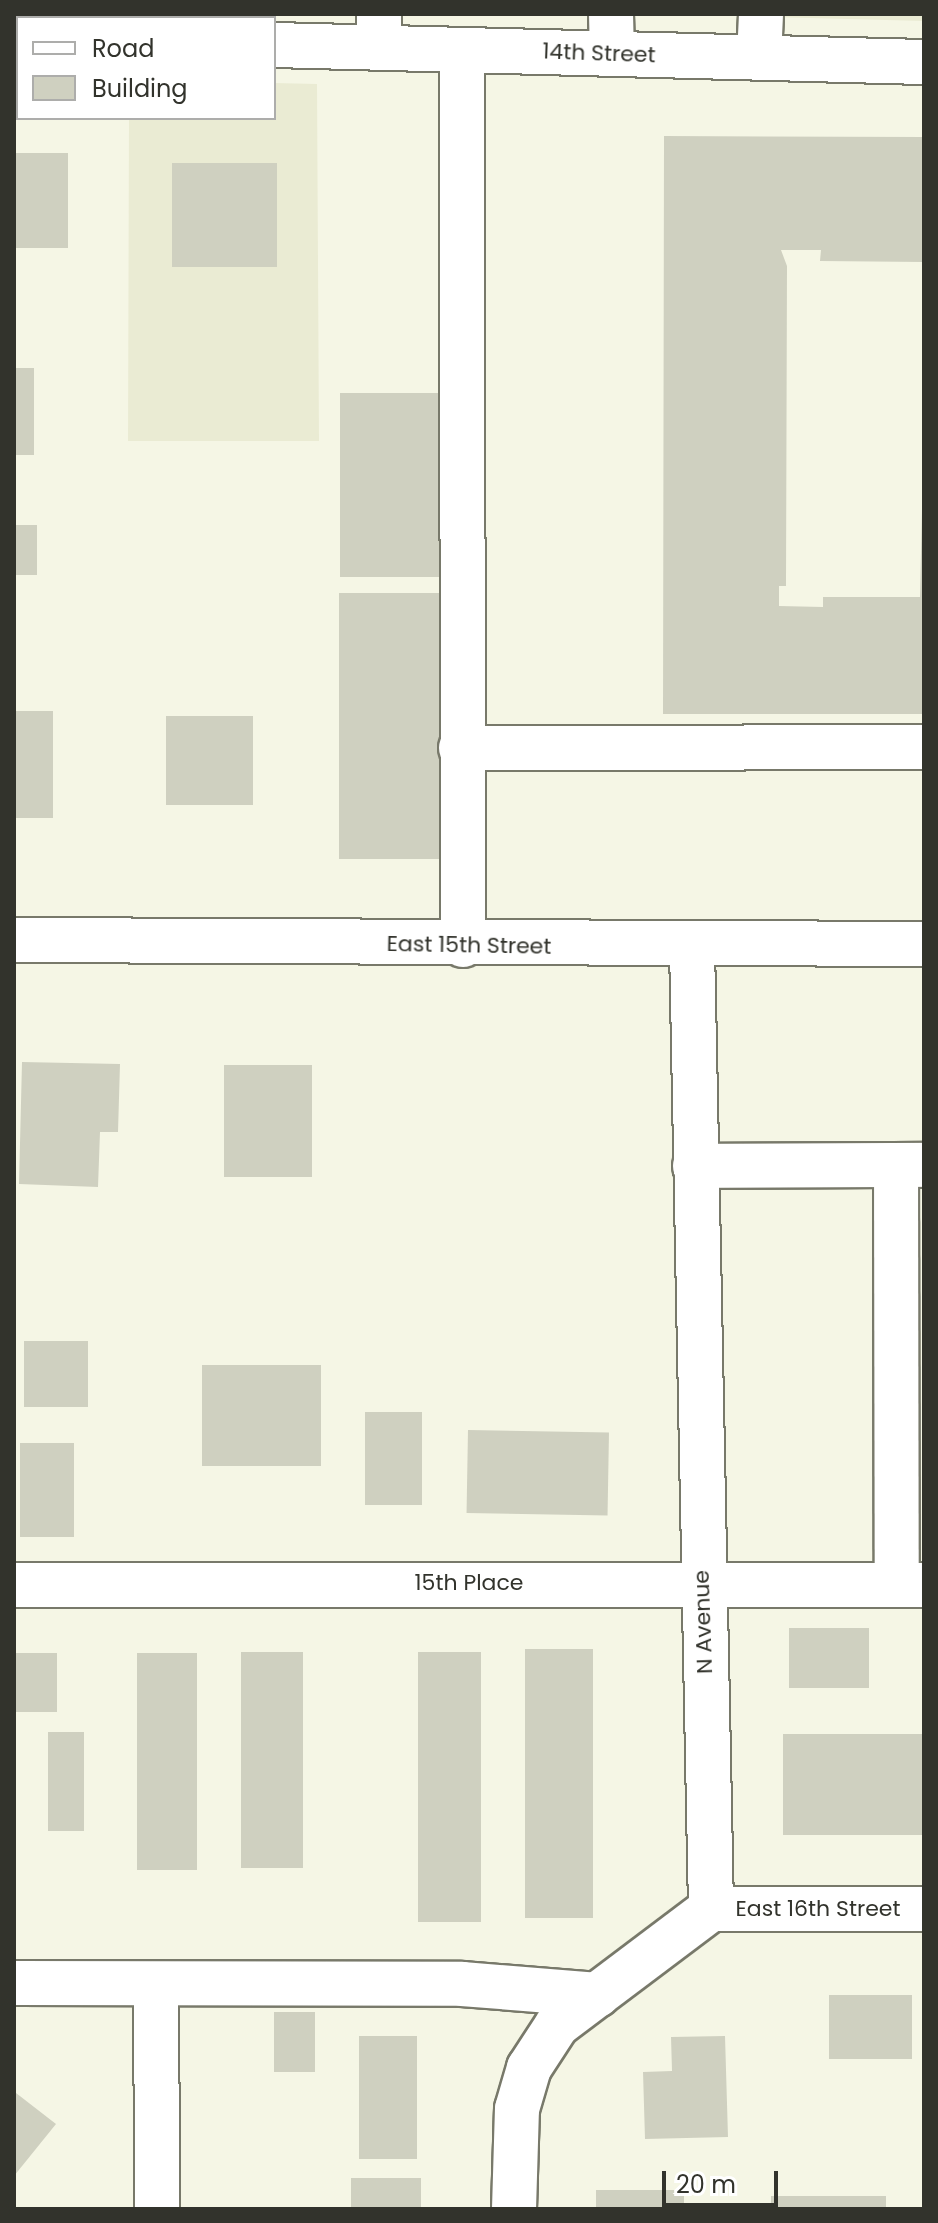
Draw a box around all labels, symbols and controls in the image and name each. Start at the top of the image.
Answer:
legend [16,16,276,120]
text: Road [92,32,154,65]
street label: 14th Street [542,38,656,68]
text: Building [92,72,188,105]
street label: East 15th Street [386,930,552,960]
street label: 15th Place [415,1570,523,1596]
street label: N Avenue [688,1570,718,1674]
street label: East 16th Street [736,1896,900,1922]
scale bar [666,2155,782,2205]
text: 20 m [676,2168,736,2201]

